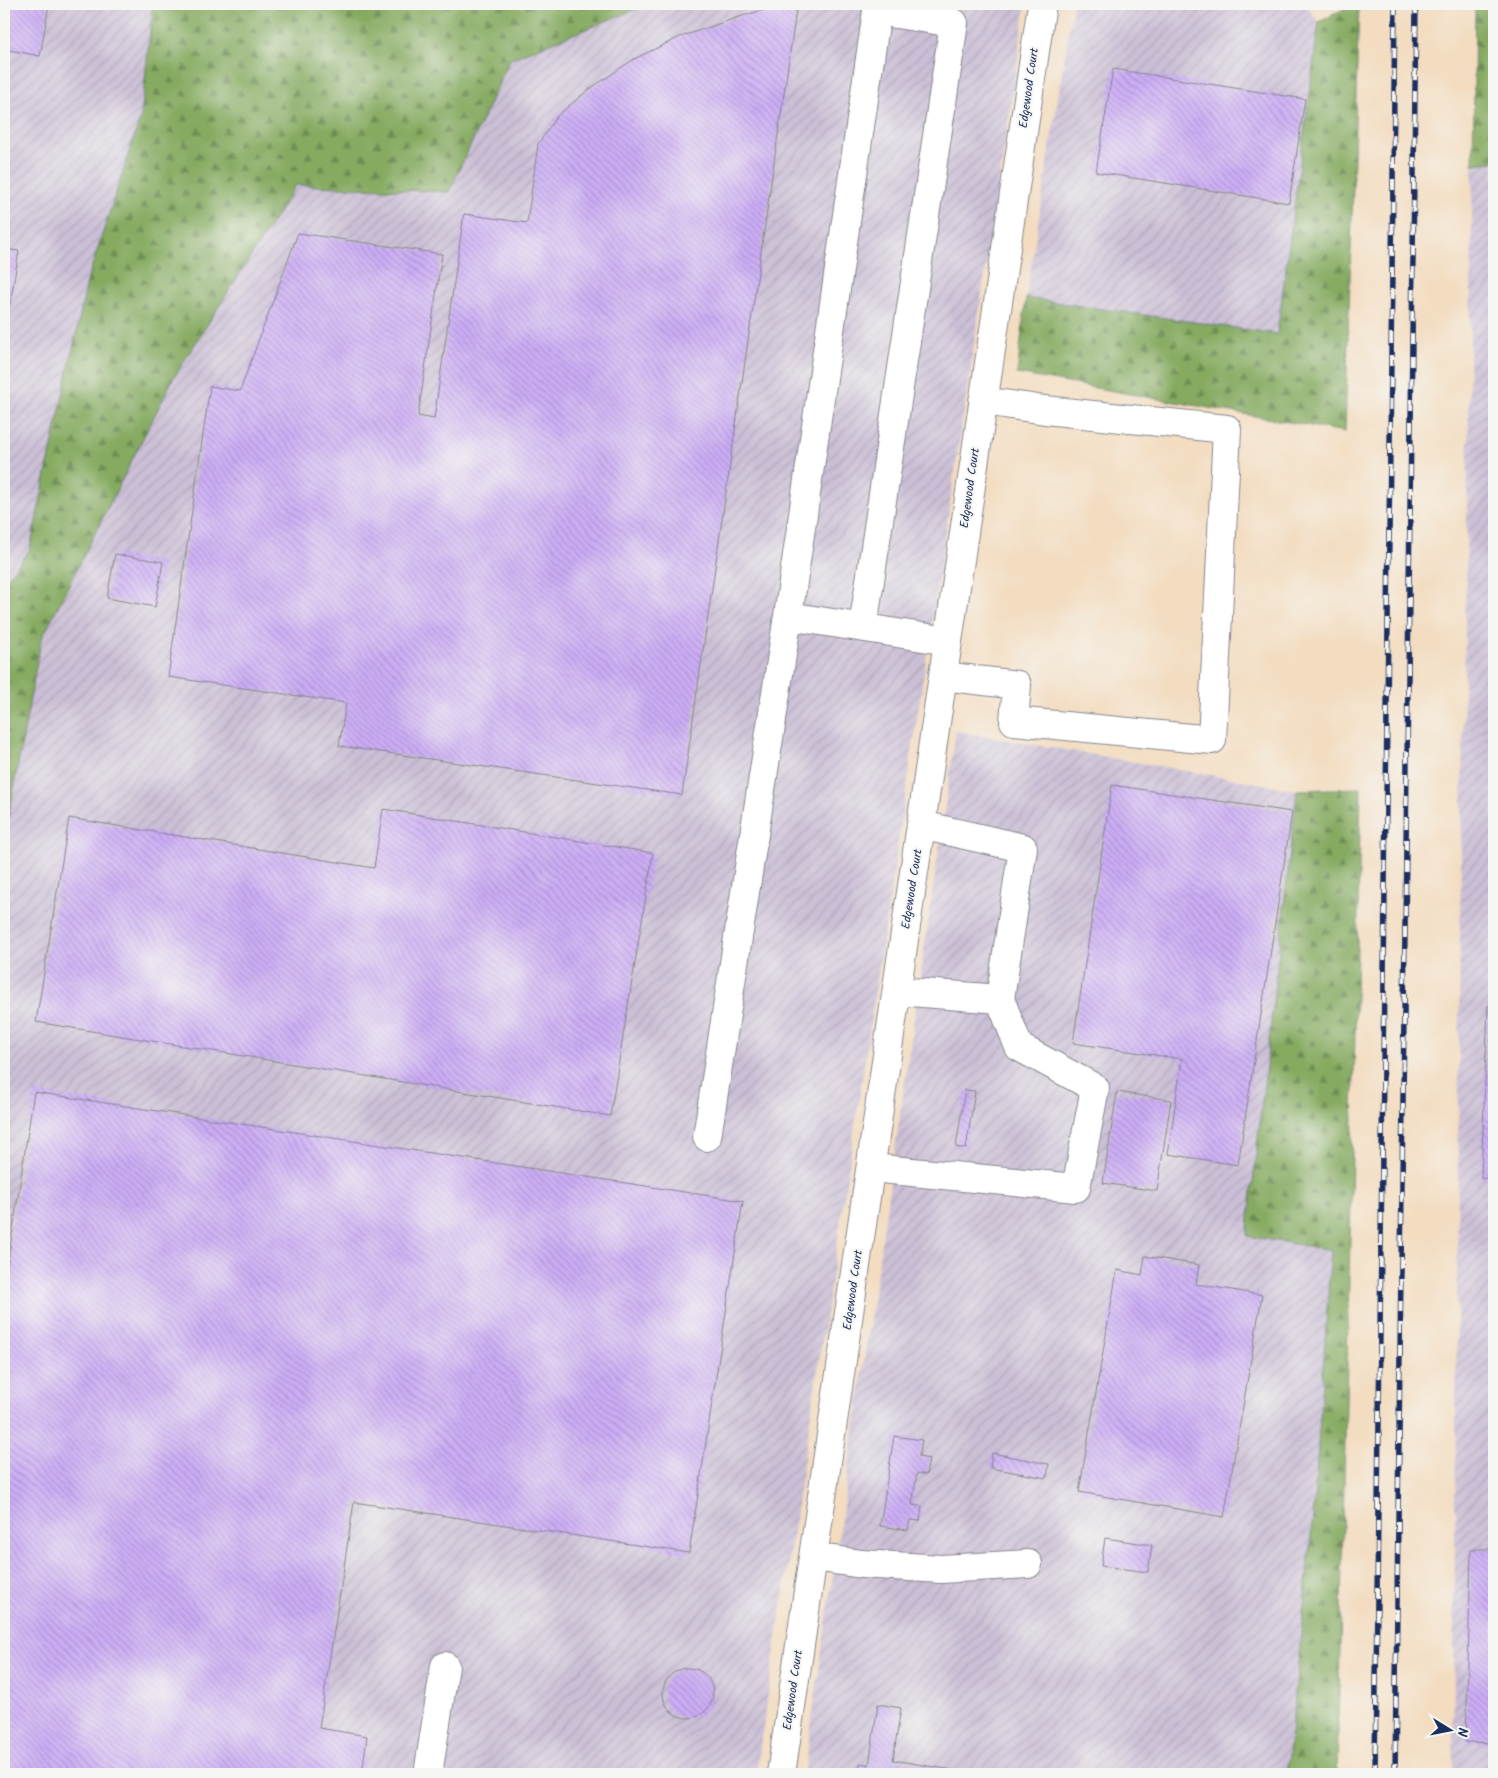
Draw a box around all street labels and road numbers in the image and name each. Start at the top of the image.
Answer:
street label: Edgewood Court [1014,46,1044,129]
street label: Edgewood Court [955,446,985,529]
street label: Edgewood Court [896,847,928,930]
street label: Edgewood Court [838,1248,868,1331]
street label: Edgewood Court [778,1648,808,1731]

